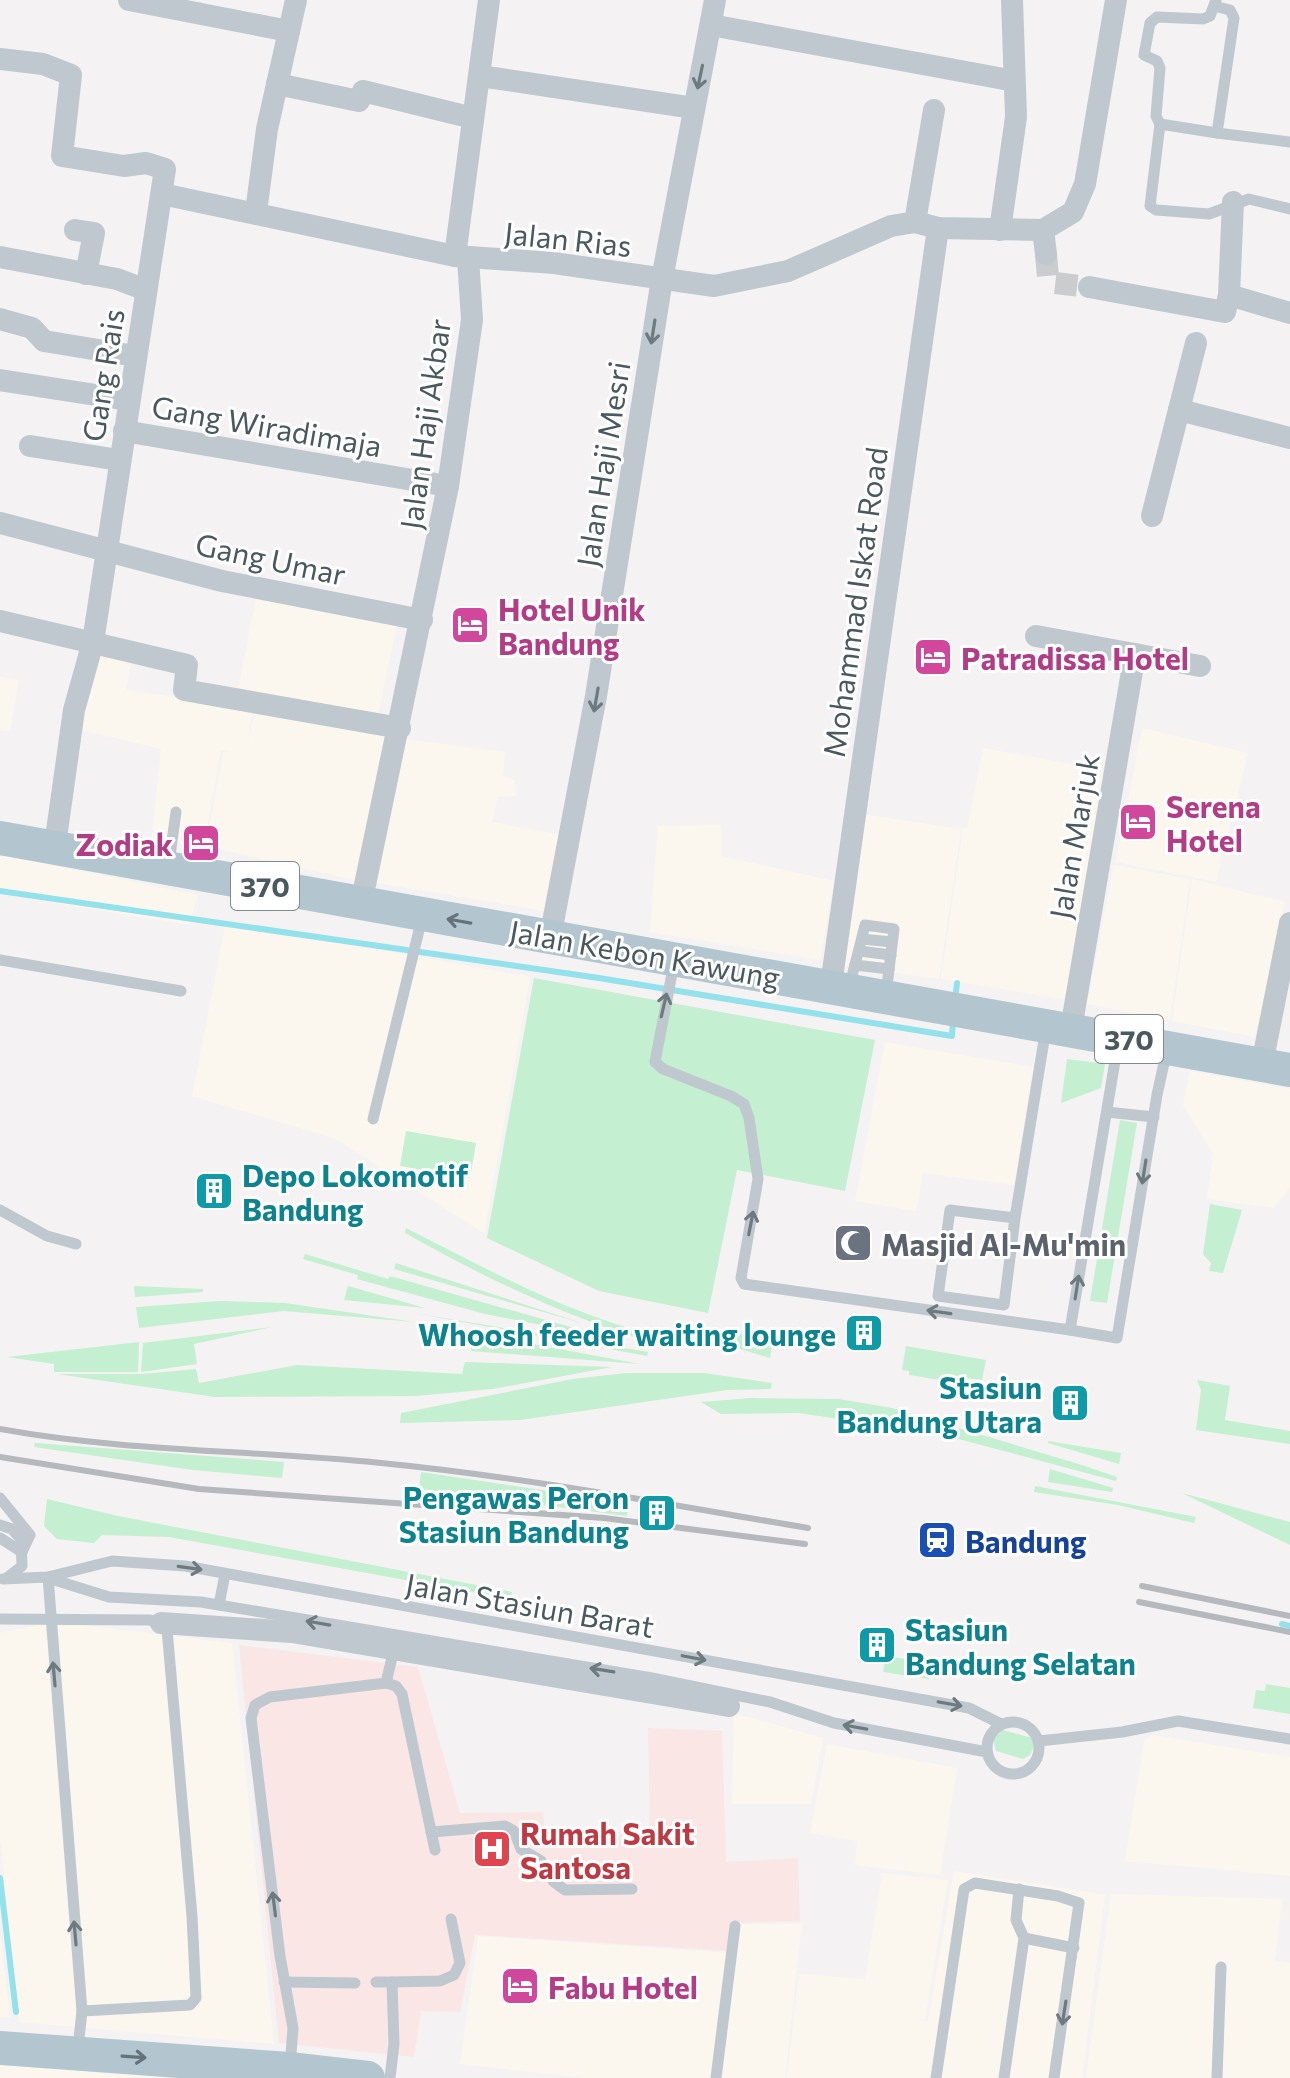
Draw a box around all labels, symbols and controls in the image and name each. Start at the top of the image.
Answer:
one-way arrow [692,63,707,89]
street label: Jalan Rias [503,213,633,263]
street label: Gang Rais [73,306,131,444]
street label: Jalan Haji Akbar [391,316,457,532]
one-way arrow [644,319,659,344]
street label: Jalan Haji Mesri [567,359,637,569]
street label: Gang Wiradimaja [149,387,385,463]
street label: Mohammad Iskat Road [814,445,894,759]
street label: Gang Umar [192,524,350,592]
place label: Hotel Unik Bandung [498,590,645,661]
hotel icon: Hotel Unik Bandung [449,604,491,646]
hotel icon: Patradissa Hotel [912,636,954,678]
place label: Patradissa Hotel [961,639,1189,676]
one-way arrow [587,687,602,712]
street label: Jalan Marjuk [1040,750,1106,922]
place label: Serena Hotel [1166,787,1261,858]
hotel icon: Serena Hotel [1117,801,1159,843]
hotel icon: Zodiak [180,822,222,864]
place label: Zodiak [76,825,173,862]
road number: 370 [231,862,299,910]
street label: Jalan Kebon Kawung [507,911,783,995]
one-way arrow [447,913,472,928]
one-way arrow [657,993,672,1018]
road number: 370 [1095,1015,1163,1063]
place label: Depo Lokomotif Bandung [242,1156,469,1227]
one-way arrow [1136,1159,1151,1184]
building icon: Depo Lokomotif Bandung [193,1170,235,1212]
one-way arrow [745,1210,760,1236]
mosque icon: Masjid Al-Mu'min [832,1222,874,1264]
place label: Masjid Al-Mu'min [881,1225,1126,1262]
one-way arrow [1071,1275,1086,1300]
one-way arrow [927,1304,952,1319]
building icon: Whoosh feeder waiting lounge [843,1312,885,1354]
place label: Whoosh feeder waiting lounge [418,1315,836,1352]
place label: Stasiun Bandung Utara [837,1368,1042,1439]
building icon: Stasiun Bandung Utara [1049,1382,1091,1424]
place label: Pengawas Peron Stasiun Bandung [399,1478,629,1549]
building icon: Pengawas Peron Stasiun Bandung [636,1492,678,1534]
station icon: Bandung [916,1519,958,1561]
place label: Bandung [965,1522,1087,1559]
one-way arrow [177,1561,202,1576]
street label: Jalan Stasiun Barat [403,1564,657,1644]
place label: Stasiun Bandung Selatan [905,1610,1136,1681]
one-way arrow [306,1615,331,1630]
building icon: Stasiun Bandung Selatan [856,1624,898,1666]
one-way arrow [680,1652,706,1667]
one-way arrow [47,1661,62,1688]
one-way arrow [590,1662,615,1677]
one-way arrow [936,1698,962,1713]
one-way arrow [843,1719,868,1734]
place label: Rumah Sakit Santosa [520,1814,695,1885]
hospital icon: Rumah Sakit Santosa [471,1828,513,1870]
one-way arrow [266,1891,281,1918]
one-way arrow [67,1920,82,1947]
hotel icon: Fabu Hotel [499,1965,541,2007]
place label: Fabu Hotel [548,1968,698,2005]
one-way arrow [1056,2000,1071,2025]
one-way arrow [120,2050,147,2065]

